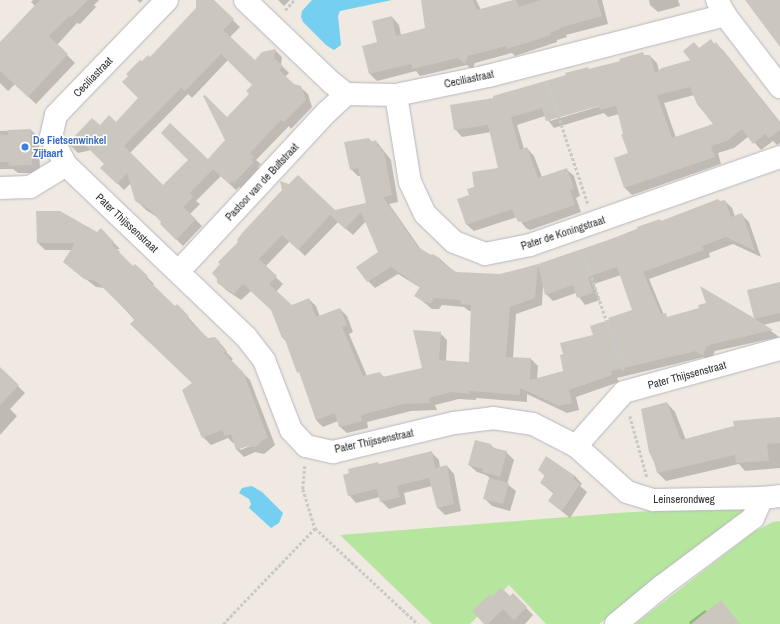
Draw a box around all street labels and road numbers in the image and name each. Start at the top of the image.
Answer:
street label: Ceciliastraat [71,54,115,100]
street label: Ceciliastraat [443,67,495,91]
street label: Pastoor van de Bultstraat [223,140,301,224]
street label: Pater Thijssenstraat [93,191,161,255]
street label: Pater de Koningstraat [519,213,607,253]
street label: Pater Thijssenstraat [646,358,728,392]
street label: Pater Thijssenstraat [333,426,415,456]
street label: Leinserondweg [653,492,715,506]

